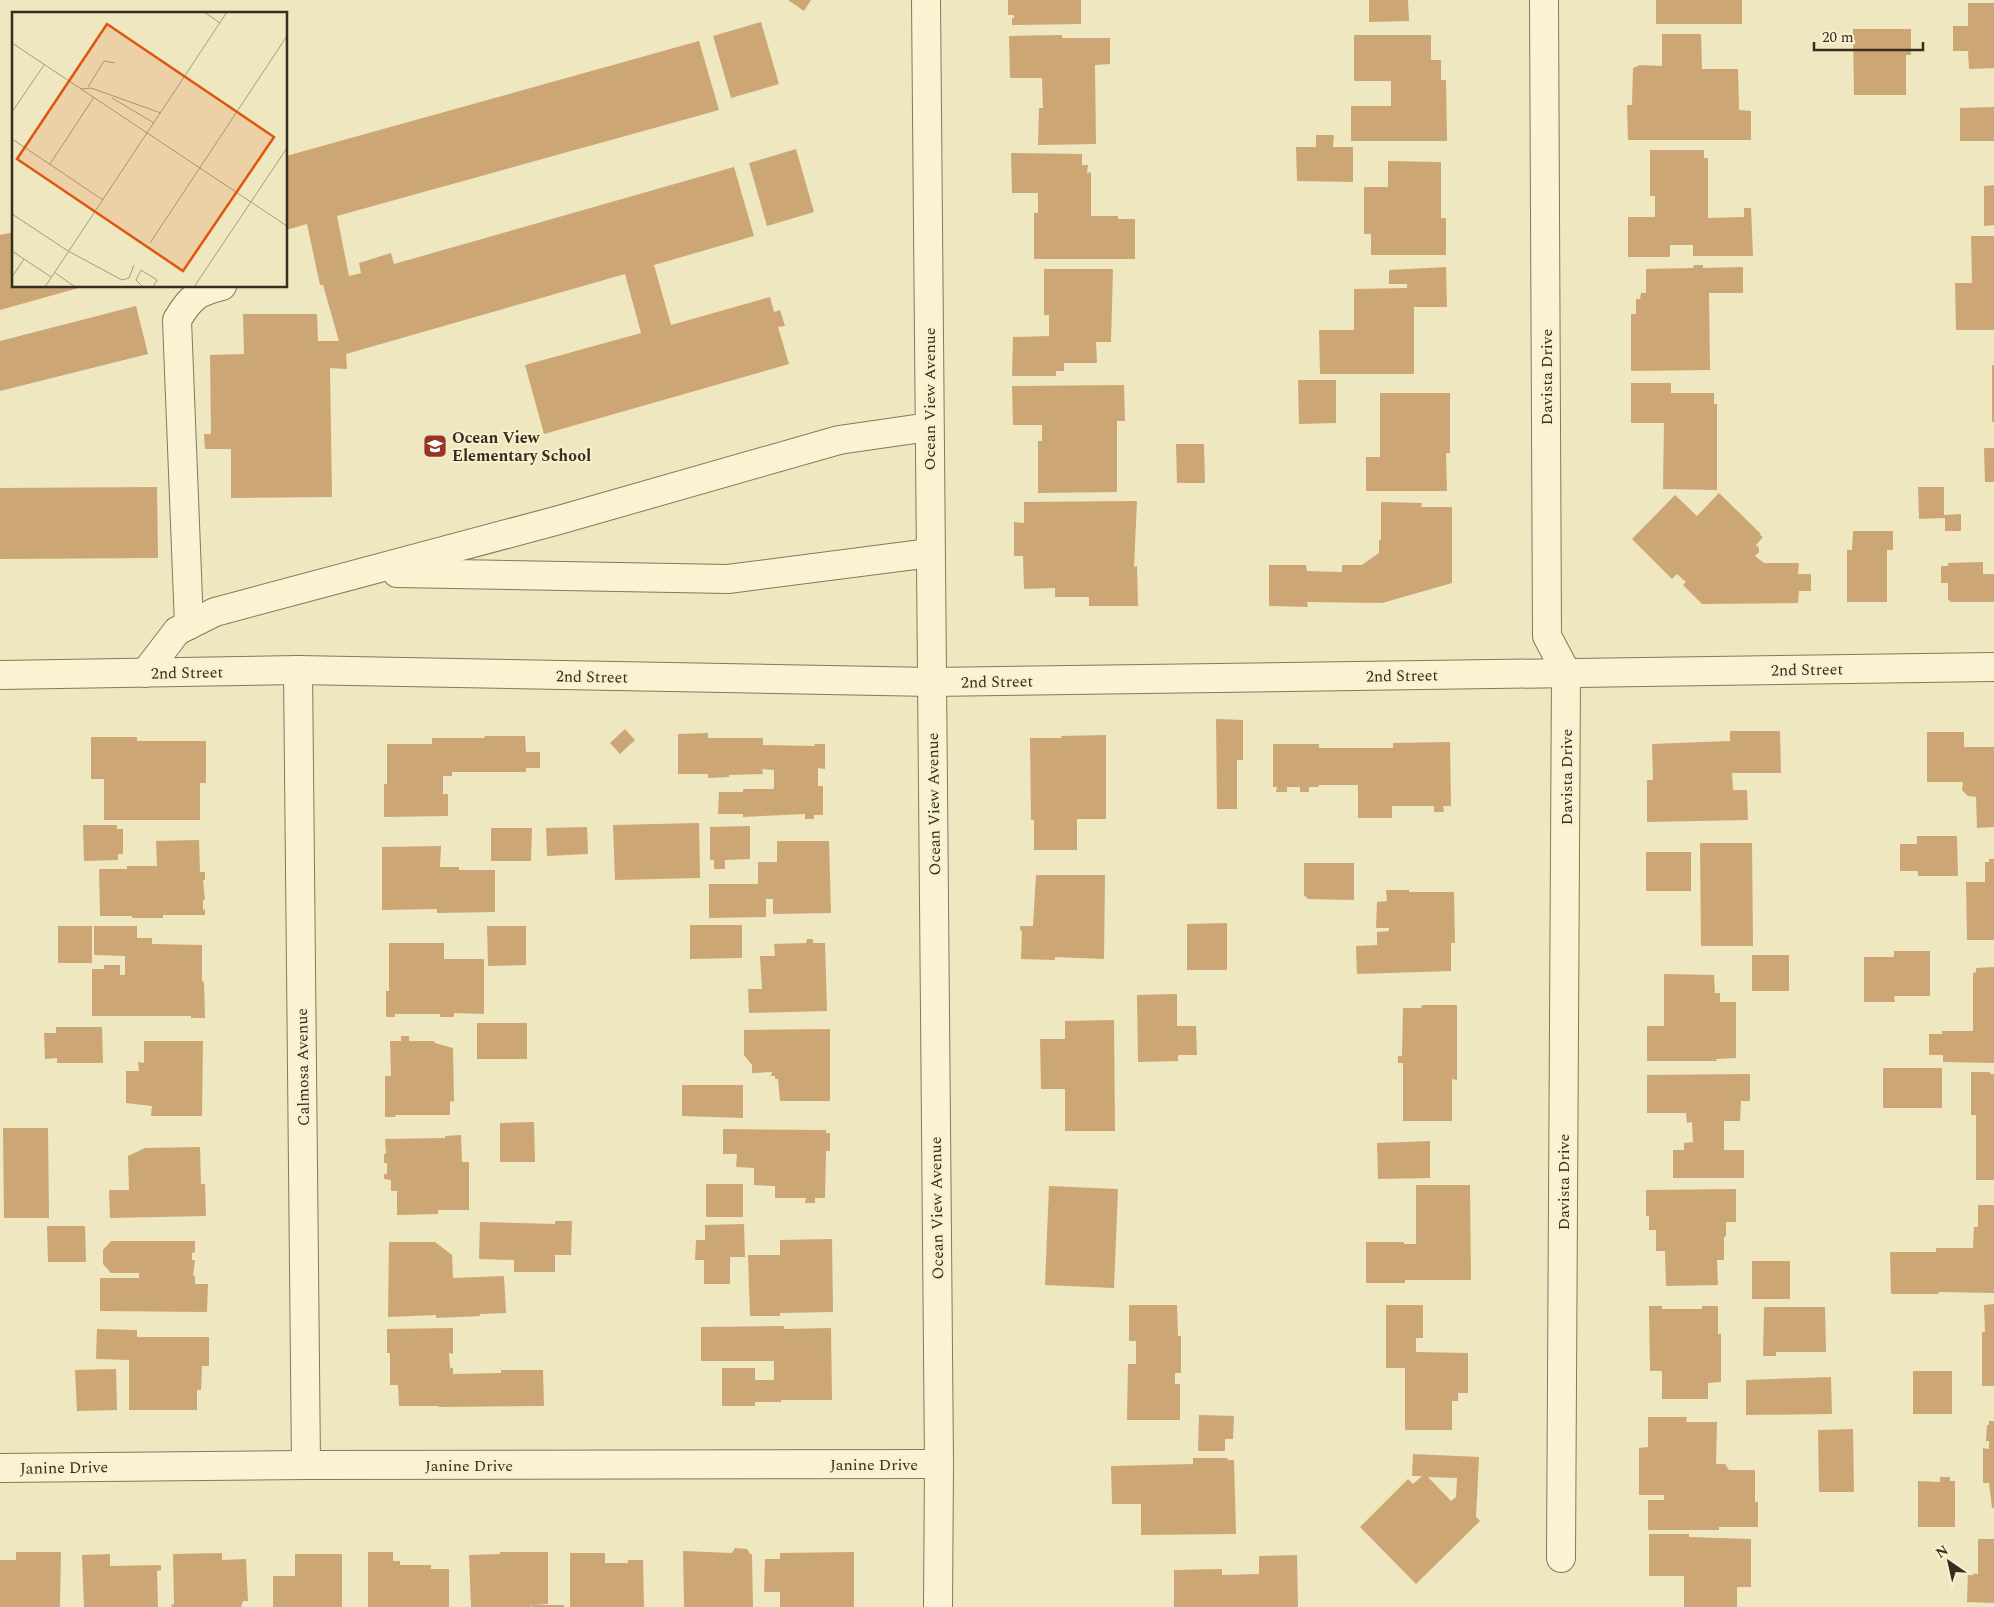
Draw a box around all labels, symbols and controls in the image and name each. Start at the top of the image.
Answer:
inset map [12,12,288,288]
scale bar [1814,20,1923,52]
text: 20 m [1822,26,1854,49]
street label: Ocean View Avenue [918,328,942,471]
street label: Davista Drive [1535,329,1559,425]
place label: Ocean View Elementary School [452,426,591,468]
school or university icon: Ocean View Elementary School [422,433,448,459]
street label: 2nd Street [1771,657,1844,683]
street label: 2nd Street [151,660,224,686]
street label: 2nd Street [1366,663,1439,689]
street label: 2nd Street [556,664,629,690]
street label: 2nd Street [961,669,1034,695]
street label: Davista Drive [1555,729,1579,825]
street label: Ocean View Avenue [921,732,947,876]
street label: Calmosa Avenue [290,1008,316,1126]
street label: Davista Drive [1552,1134,1576,1230]
street label: Ocean View Avenue [924,1136,950,1280]
street label: Janine Drive [830,1453,918,1477]
street label: Janine Drive [425,1454,513,1478]
street label: Janine Drive [20,1455,108,1481]
north arrow [1924,1537,1974,1587]
text: N [1931,1540,1953,1564]

